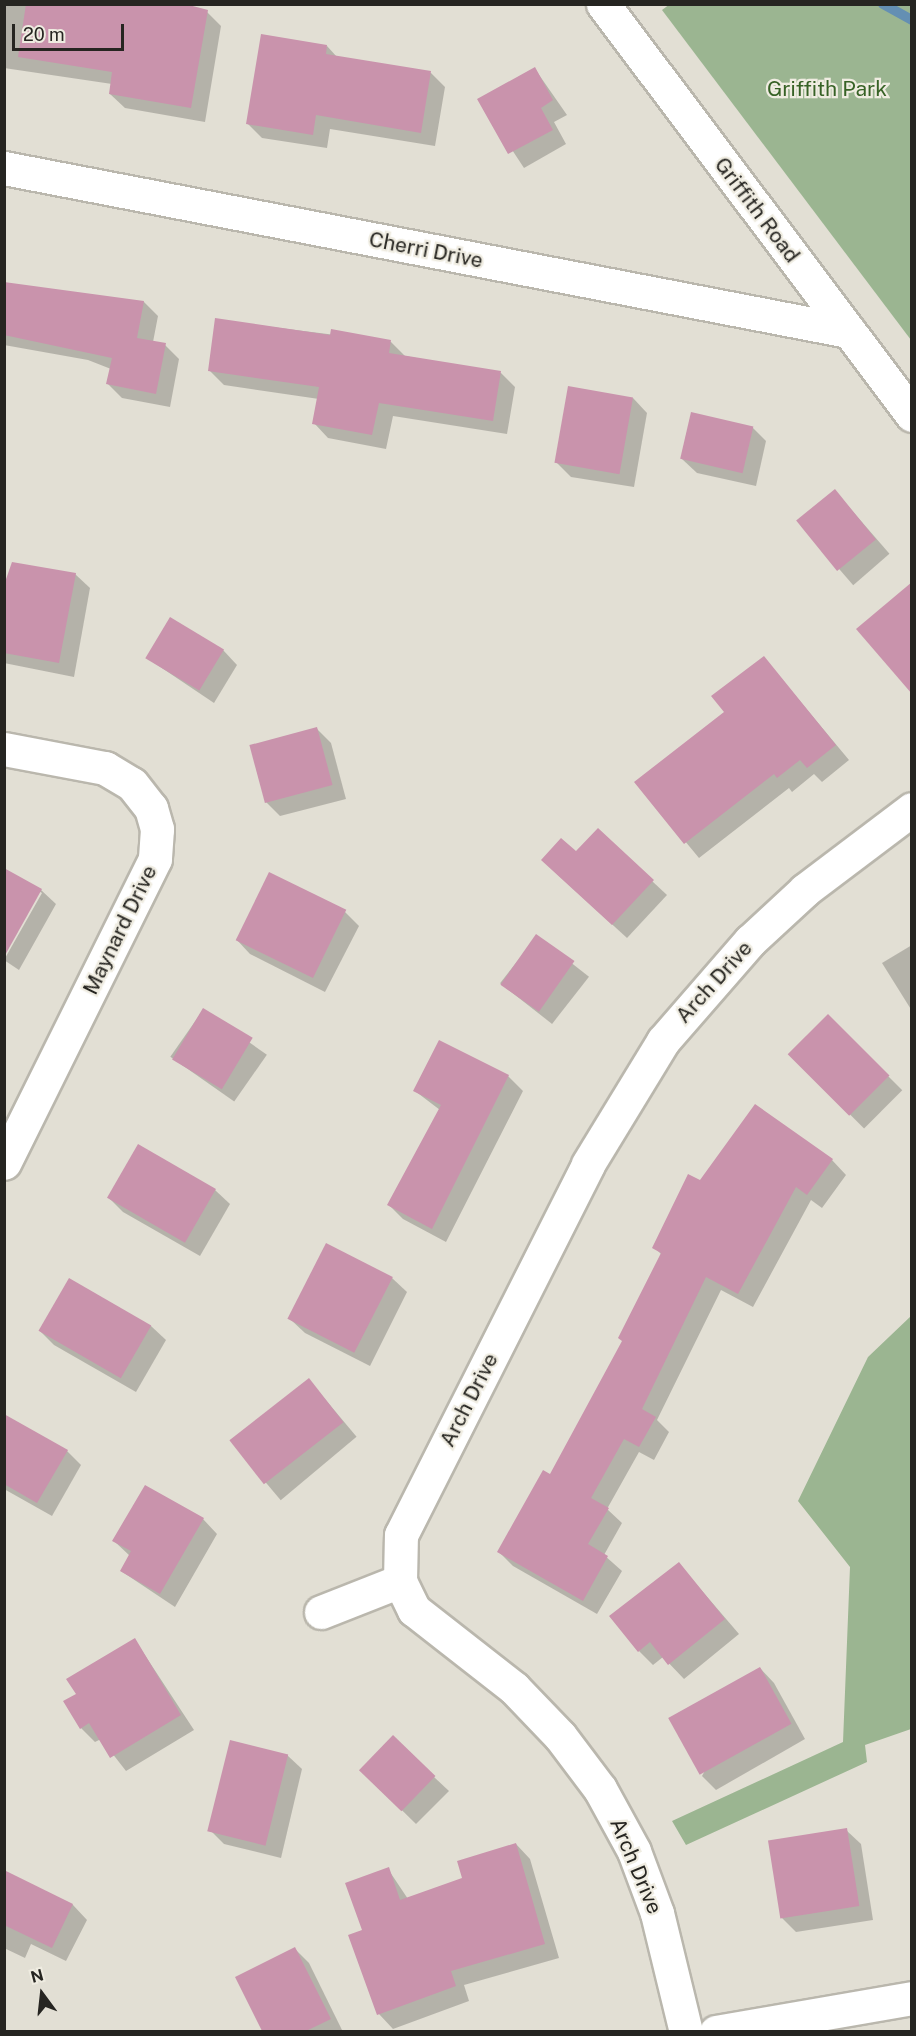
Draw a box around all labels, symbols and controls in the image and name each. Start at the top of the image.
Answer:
scale bar [15,12,128,50]
text: 20 m [23,24,65,45]
park label: Griffith Park [767,76,887,102]
street label: Griffith Road [709,152,805,268]
street label: Cherri Drive [367,227,485,273]
street label: Maynard Drive [78,861,162,999]
street label: Arch Drive [671,936,757,1028]
street label: Arch Drive [435,1349,503,1451]
street label: Arch Drive [605,1814,667,1918]
north arrow [12,1964,72,2024]
text: N [29,1965,46,1987]

